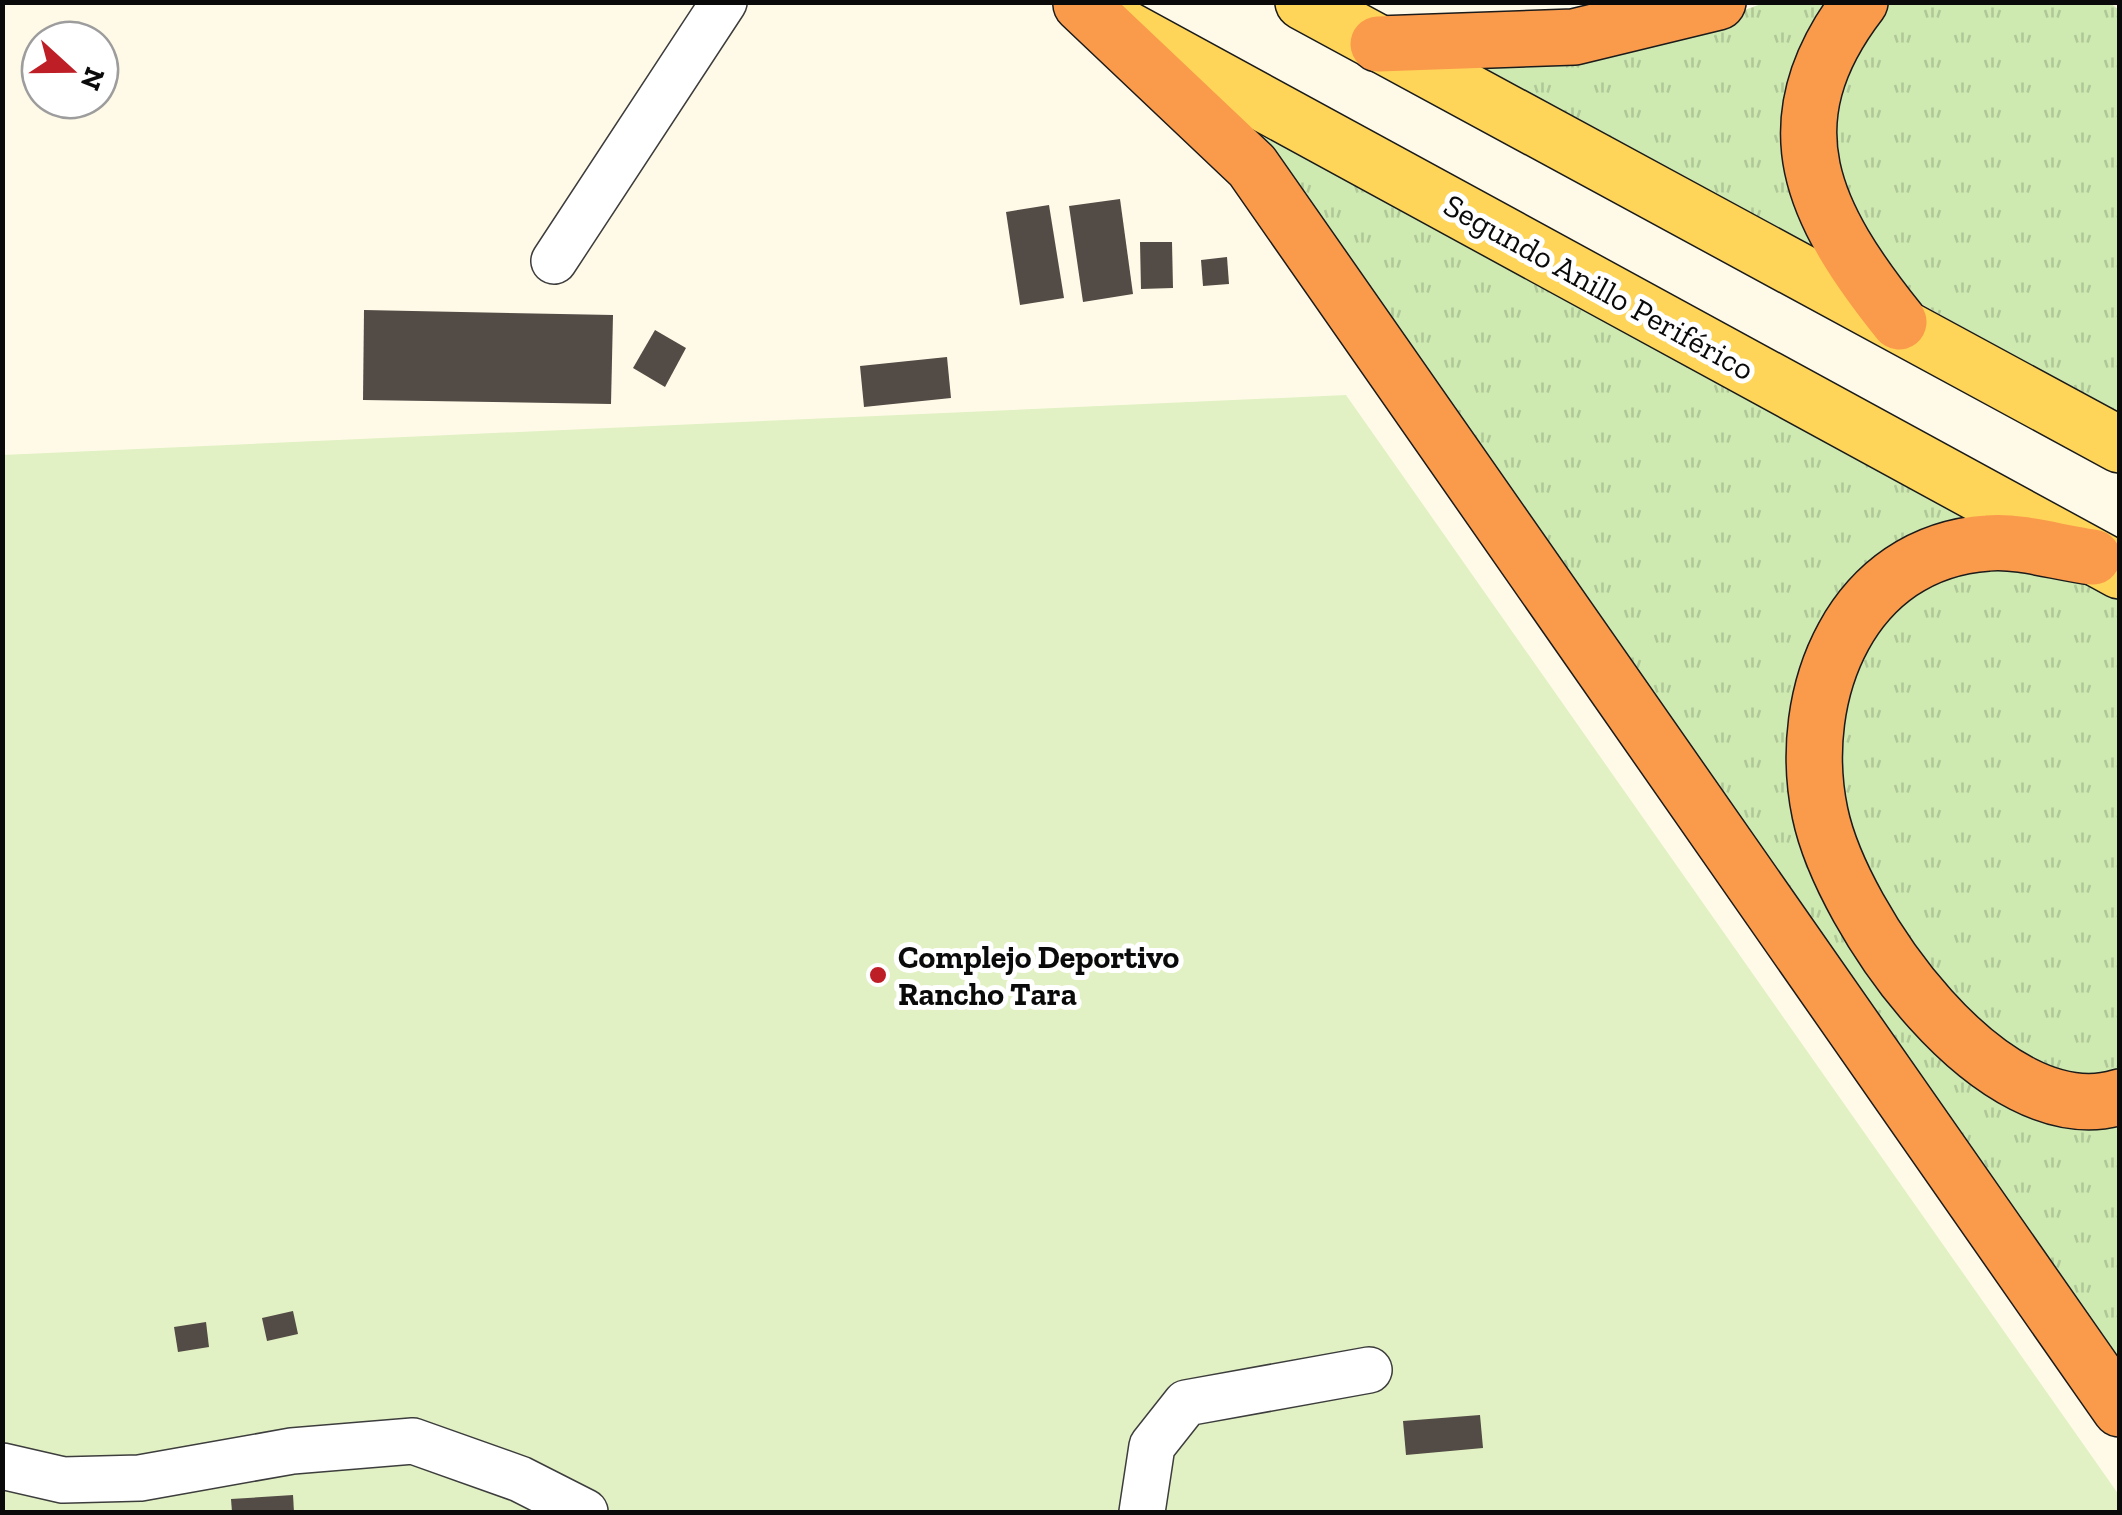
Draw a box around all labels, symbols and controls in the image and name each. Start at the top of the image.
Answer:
north arrow [20,20,120,120]
text: N [74,63,112,95]
street label: Segundo Anillo Periférico [1437,186,1761,388]
place label: Complejo Deportivo Rancho Tara [898,938,1180,1013]
marker: Complejo Deportivo Rancho Tara [867,964,889,986]

